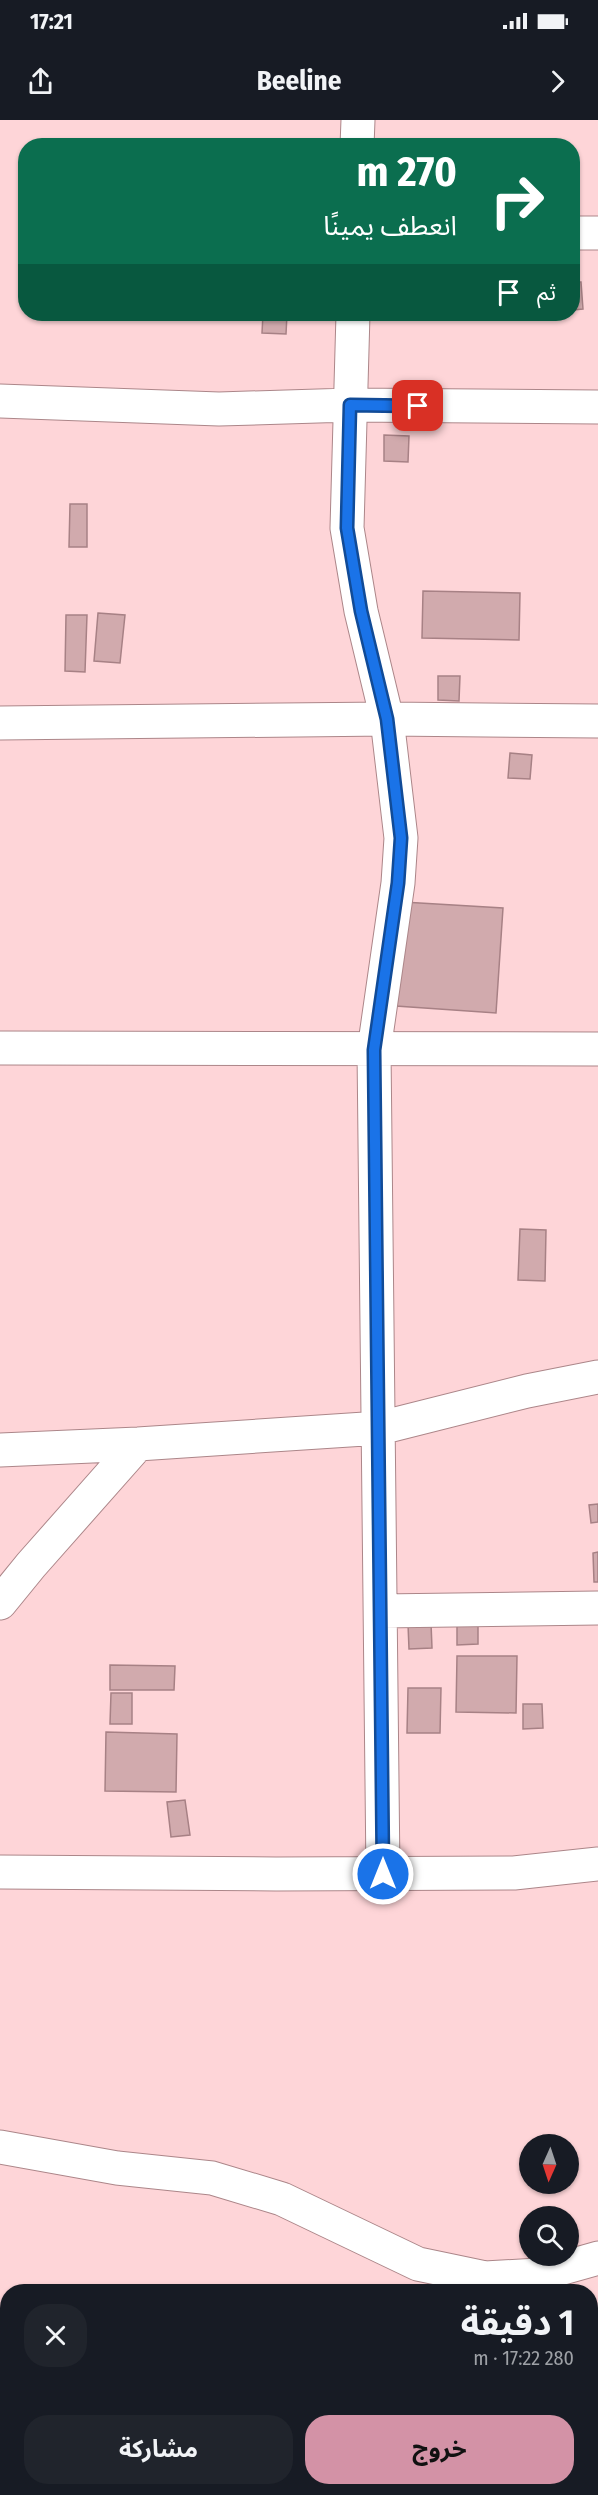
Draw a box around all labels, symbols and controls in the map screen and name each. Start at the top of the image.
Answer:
text: 17:21 [30,8,73,35]
icon: share [24,65,57,98]
text: Beeline [257,65,341,97]
icon: forward [541,65,574,98]
text: 270 m [357,147,457,197]
icon: right [478,162,556,240]
text: انعطف يمينًا [323,210,457,242]
icon: arrive [492,276,525,309]
text: ثم [537,279,556,306]
pin [392,380,443,431]
icon: arrive [401,389,434,422]
position arrow [351,1842,415,1906]
north arrow [519,2134,579,2194]
map controls [519,2134,579,2266]
button: search [519,2206,579,2266]
text: 1 دقيقة [461,2301,574,2345]
button: close [24,2304,87,2367]
text: 280 m · 17:22 [473,2346,574,2370]
button: مشاركة [24,2415,293,2484]
button: خروج [305,2415,574,2484]

